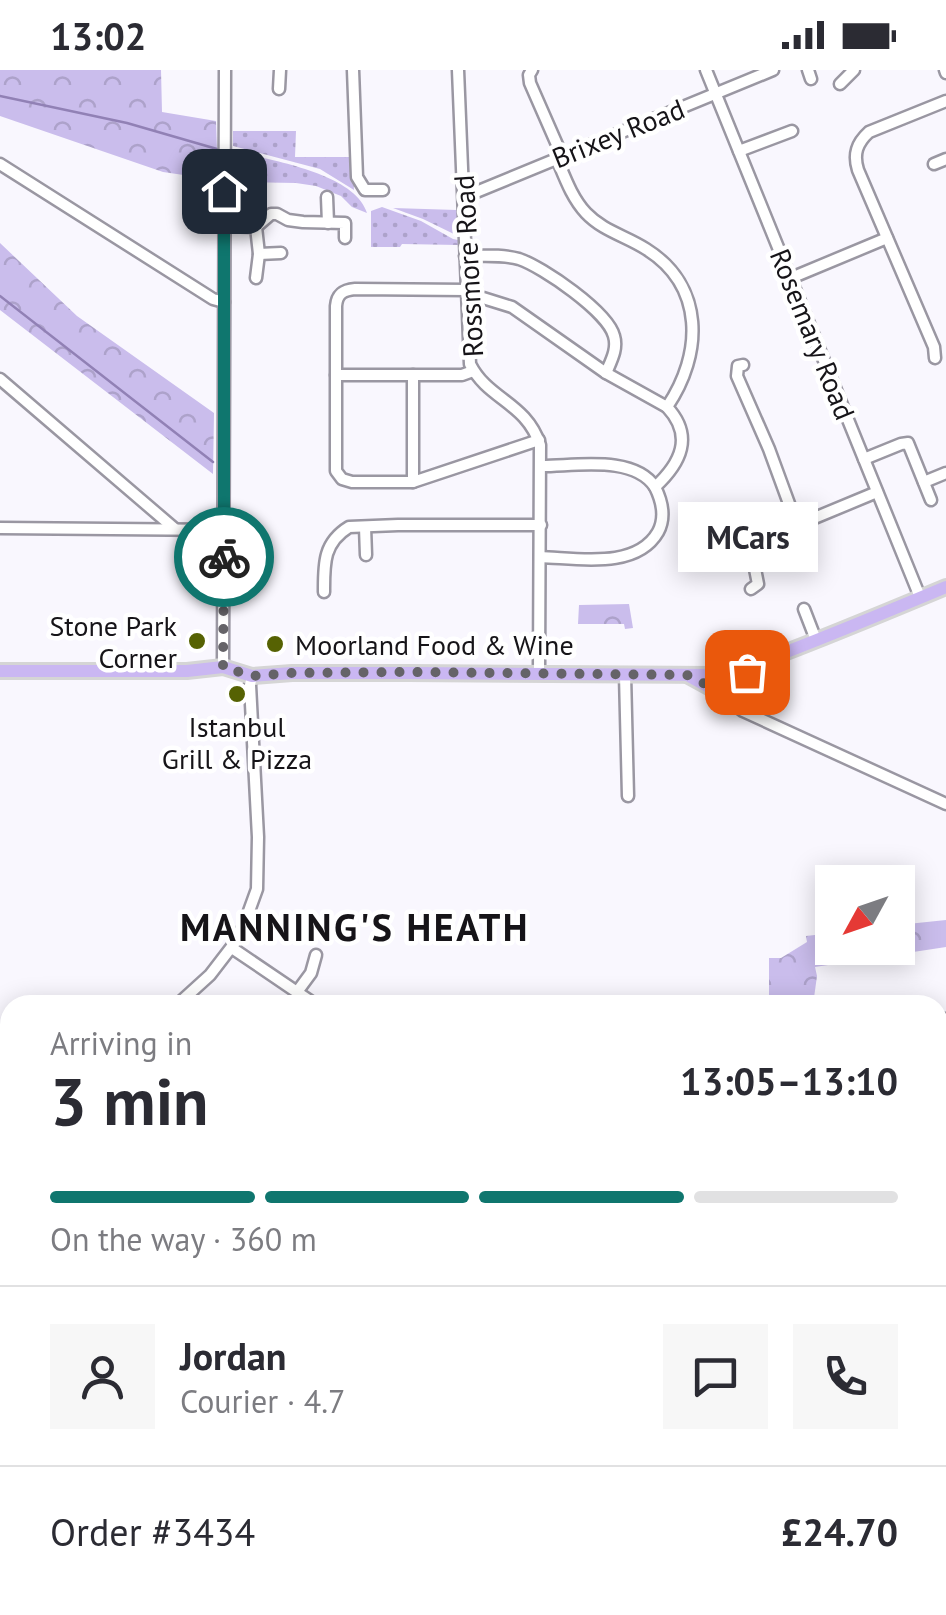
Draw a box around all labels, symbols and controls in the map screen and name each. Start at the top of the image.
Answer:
text: 13:02 [50,11,146,60]
street label: Brixey Road [546,90,690,176]
pin [182,149,267,234]
icon: home [197,164,252,219]
street label: Rossmore Road [445,174,491,358]
street label: Rosemary Road [762,243,864,425]
callout: MCars [677,502,817,572]
courier [174,507,274,607]
text: MCars [706,516,790,558]
icon: bike [197,530,252,585]
place label: Stone Park Corner [49,607,178,676]
place label: Moorland Food & Wine [295,626,574,663]
marker: Stone Park Corner [186,630,208,652]
pin [705,630,790,715]
marker: Moorland Food & Wine [264,633,286,655]
icon: bag [720,645,775,700]
marker: Istanbul Grill & Pizza [226,683,248,705]
place label: Istanbul Grill & Pizza [162,708,312,777]
north arrow [815,865,915,965]
map controls [815,865,915,965]
district label: MANNING'S HEATH [180,902,530,951]
text: Arriving in [50,1022,192,1064]
text: 13:05–13:10 [680,1056,898,1105]
text: 3 min [50,1059,209,1143]
text: On the way · 360 m [50,1218,317,1260]
button: person [50,1324,155,1429]
button: chat [663,1324,768,1429]
button: phone [793,1324,898,1429]
text: Jordan [180,1331,286,1380]
text: Courier · 4.7 [180,1380,346,1422]
text: Order #3434 [50,1507,255,1556]
text: £24.70 [781,1507,898,1556]

